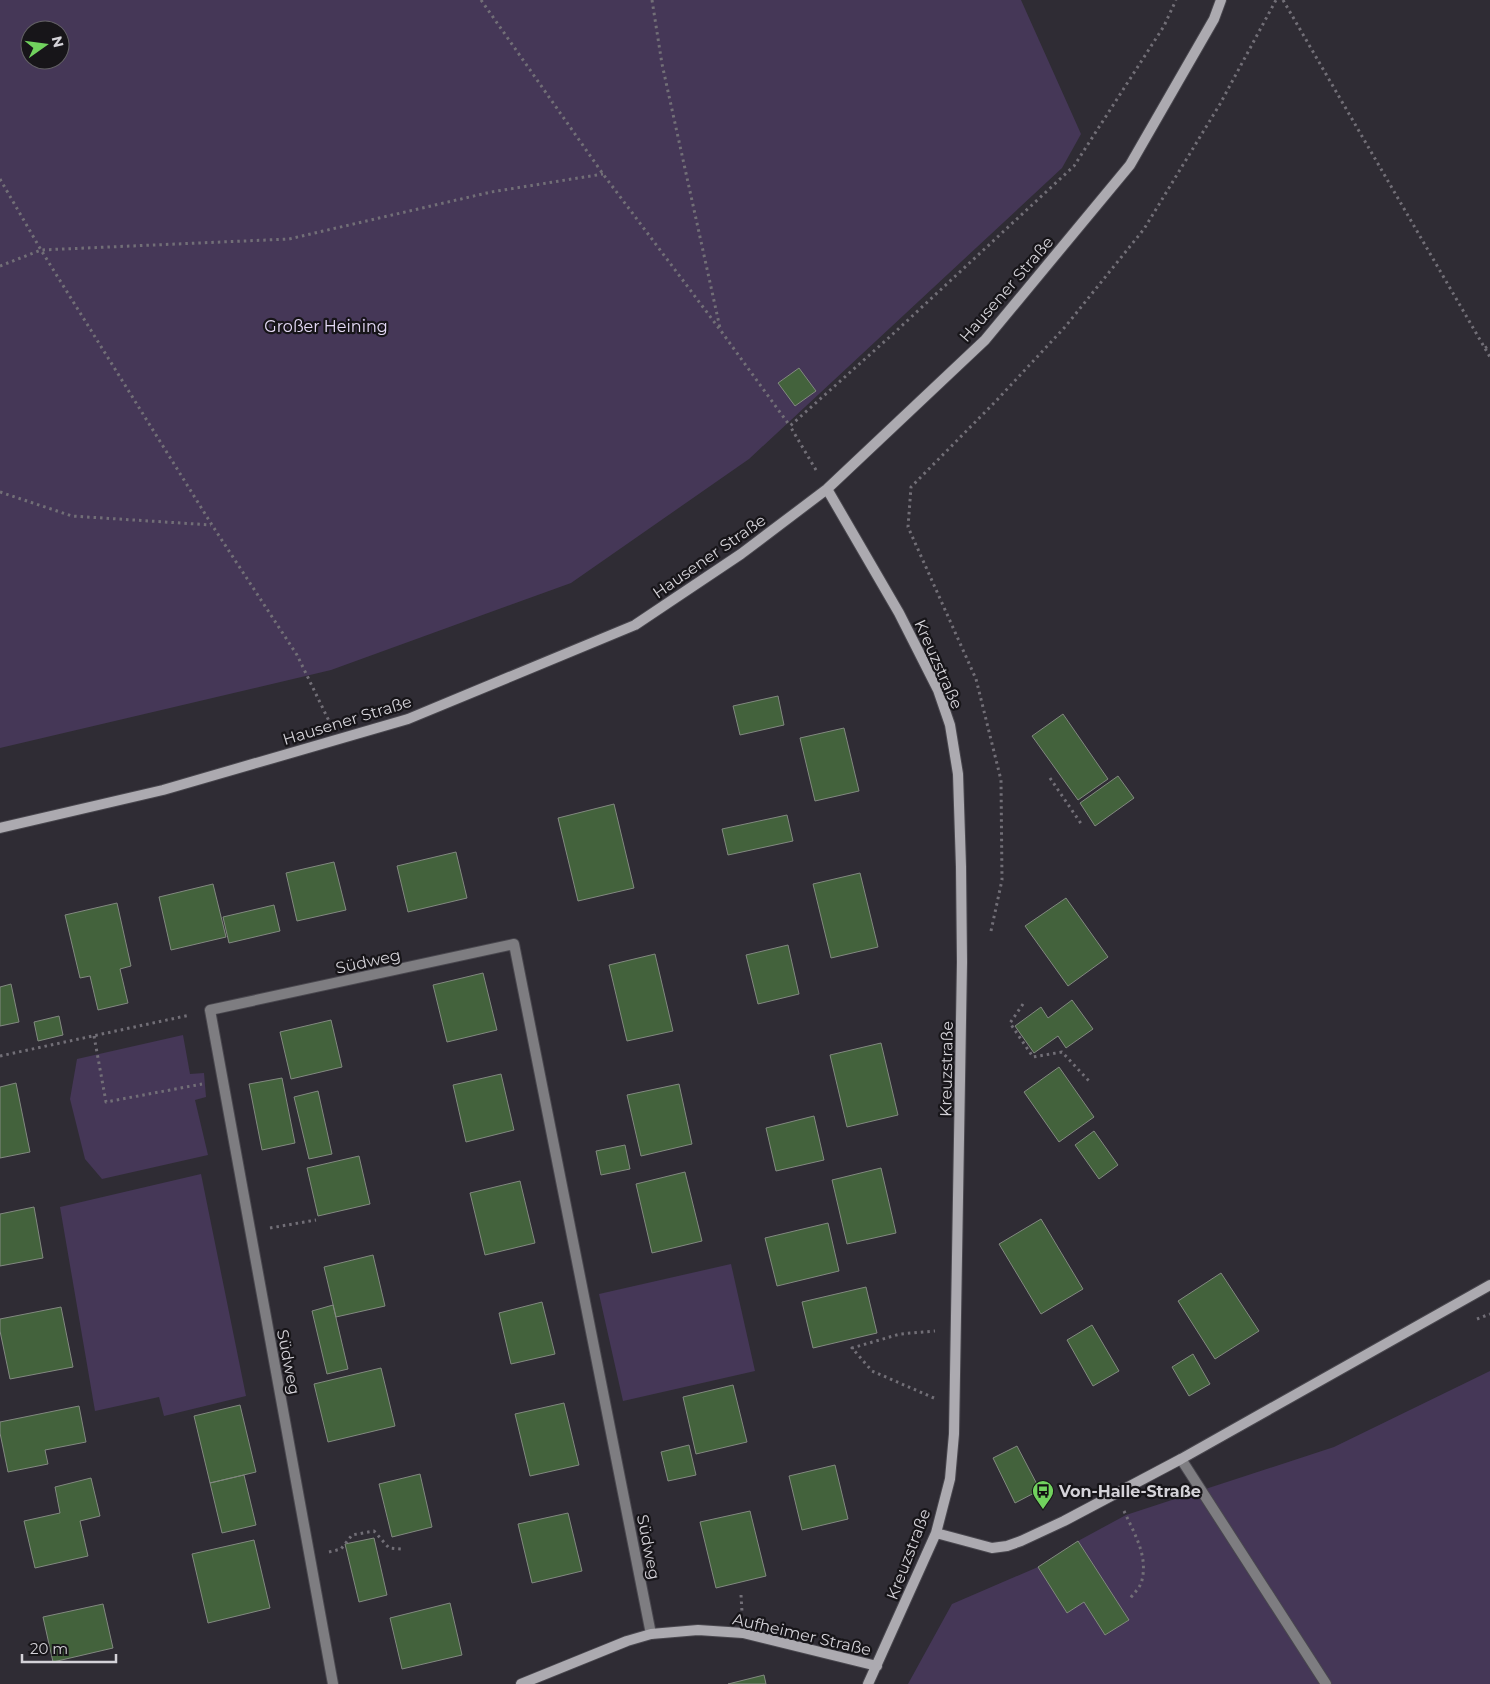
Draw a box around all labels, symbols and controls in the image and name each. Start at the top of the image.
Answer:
north arrow [20,20,70,70]
text: N [48,34,68,50]
street label: Hausener Straße [955,233,1057,346]
park label: Großer Heining [264,317,388,336]
street label: Hausener Straße [649,510,769,603]
street label: Kreuzstraße [910,617,967,712]
street label: Hausener Straße [280,692,414,749]
street label: Südweg [334,945,402,978]
street label: Kreuzstraße [936,1021,957,1117]
street label: Südweg [273,1328,304,1396]
bus stop icon: Von-Halle-Straße [1031,1479,1055,1510]
place label: Von-Halle-Straße [1058,1482,1201,1501]
street label: Kreuzstraße [882,1506,935,1602]
street label: Südweg [633,1513,664,1581]
street label: Aufheimer Straße [731,1609,873,1660]
scale bar [22,1632,116,1664]
text: 20 m [30,1639,68,1658]

